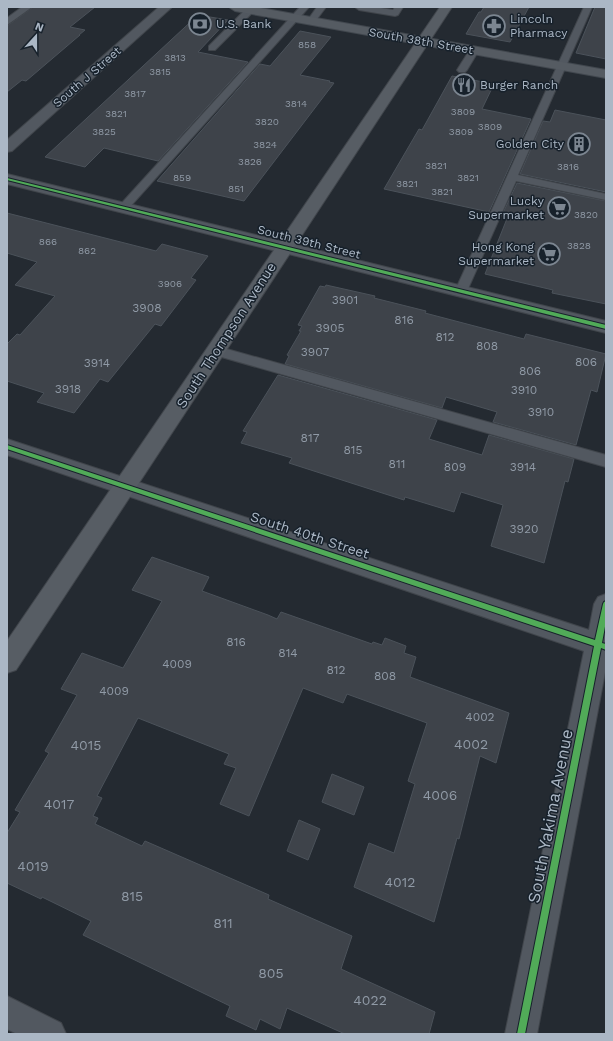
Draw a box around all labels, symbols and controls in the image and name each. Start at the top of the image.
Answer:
bank icon: U.S. Bank [187,11,213,37]
place label: Lincoln Pharmacy [510,12,568,40]
pharmacy icon: Lincoln Pharmacy [481,13,507,39]
north arrow [16,16,56,56]
place label: U.S. Bank [216,17,271,31]
text: N [33,20,46,35]
street label: South 38th Street [368,25,474,57]
house number: 858 [298,39,316,50]
street label: South J Street [50,44,124,110]
house number: 3813 [164,52,186,63]
house number: 3815 [149,66,171,77]
restaurant icon: Burger Ranch [451,72,477,98]
place label: Burger Ranch [480,78,558,92]
house number: 3817 [124,88,146,99]
house number: 3814 [285,98,307,109]
house number: 3809 [451,106,475,117]
house number: 3821 [105,108,127,119]
house number: 3820 [255,116,279,127]
house number: 3809 [478,121,502,132]
house number: 3825 [92,126,116,137]
house number: 3809 [449,126,473,137]
building icon: Golden City [566,131,592,157]
place label: Golden City [496,137,565,151]
house number: 3824 [253,139,277,150]
house number: 3826 [238,156,262,167]
house number: 3821 [425,160,447,171]
house number: 3816 [557,161,579,172]
house number: 859 [173,172,191,183]
house number: 3821 [457,172,479,183]
house number: 3821 [396,178,418,189]
house number: 851 [228,183,244,194]
house number: 3821 [431,186,453,197]
place label: Lucky Supermarket [468,194,545,222]
supermarket icon: Lucky Supermarket [546,195,572,221]
house number: 3820 [574,209,598,220]
street label: South 39th Street [256,222,362,262]
house number: 866 [39,236,57,247]
place label: Hong Kong Supermarket [458,240,535,268]
house number: 3828 [567,240,591,251]
supermarket icon: Hong Kong Supermarket [536,241,562,267]
house number: 862 [78,245,96,256]
street label: South Thompson Avenue [173,259,279,411]
house number: 3906 [158,278,182,289]
house number: 3901 [332,293,358,307]
house number: 3908 [132,301,162,315]
house number: 816 [394,313,414,327]
house number: 3905 [316,321,344,335]
house number: 812 [435,330,455,344]
house number: 808 [476,339,498,353]
house number: 3907 [301,345,329,359]
house number: 806 [575,355,597,369]
house number: 3914 [84,356,110,370]
house number: 806 [519,364,541,378]
house number: 3918 [55,382,81,396]
house number: 3910 [511,383,537,397]
house number: 3910 [528,405,554,419]
house number: 817 [301,431,320,445]
house number: 815 [343,443,363,457]
house number: 811 [389,457,405,471]
house number: 809 [444,460,466,474]
house number: 3914 [510,460,536,474]
street label: South 40th Street [249,508,372,562]
house number: 3920 [510,522,538,536]
house number: 816 [226,635,246,649]
house number: 814 [278,646,298,660]
house number: 4009 [162,657,192,671]
house number: 812 [326,663,346,677]
house number: 808 [374,669,396,683]
house number: 4009 [99,684,129,698]
house number: 4002 [465,710,495,724]
street label: South Yakima Avenue [523,727,577,905]
house number: 4002 [454,736,488,752]
house number: 4015 [71,737,101,753]
house number: 4006 [423,787,457,803]
house number: 4017 [44,796,74,812]
house number: 4019 [17,858,49,874]
house number: 4012 [385,874,415,890]
house number: 815 [121,888,143,904]
house number: 811 [213,915,233,931]
house number: 805 [258,965,284,981]
house number: 4022 [353,992,387,1008]

